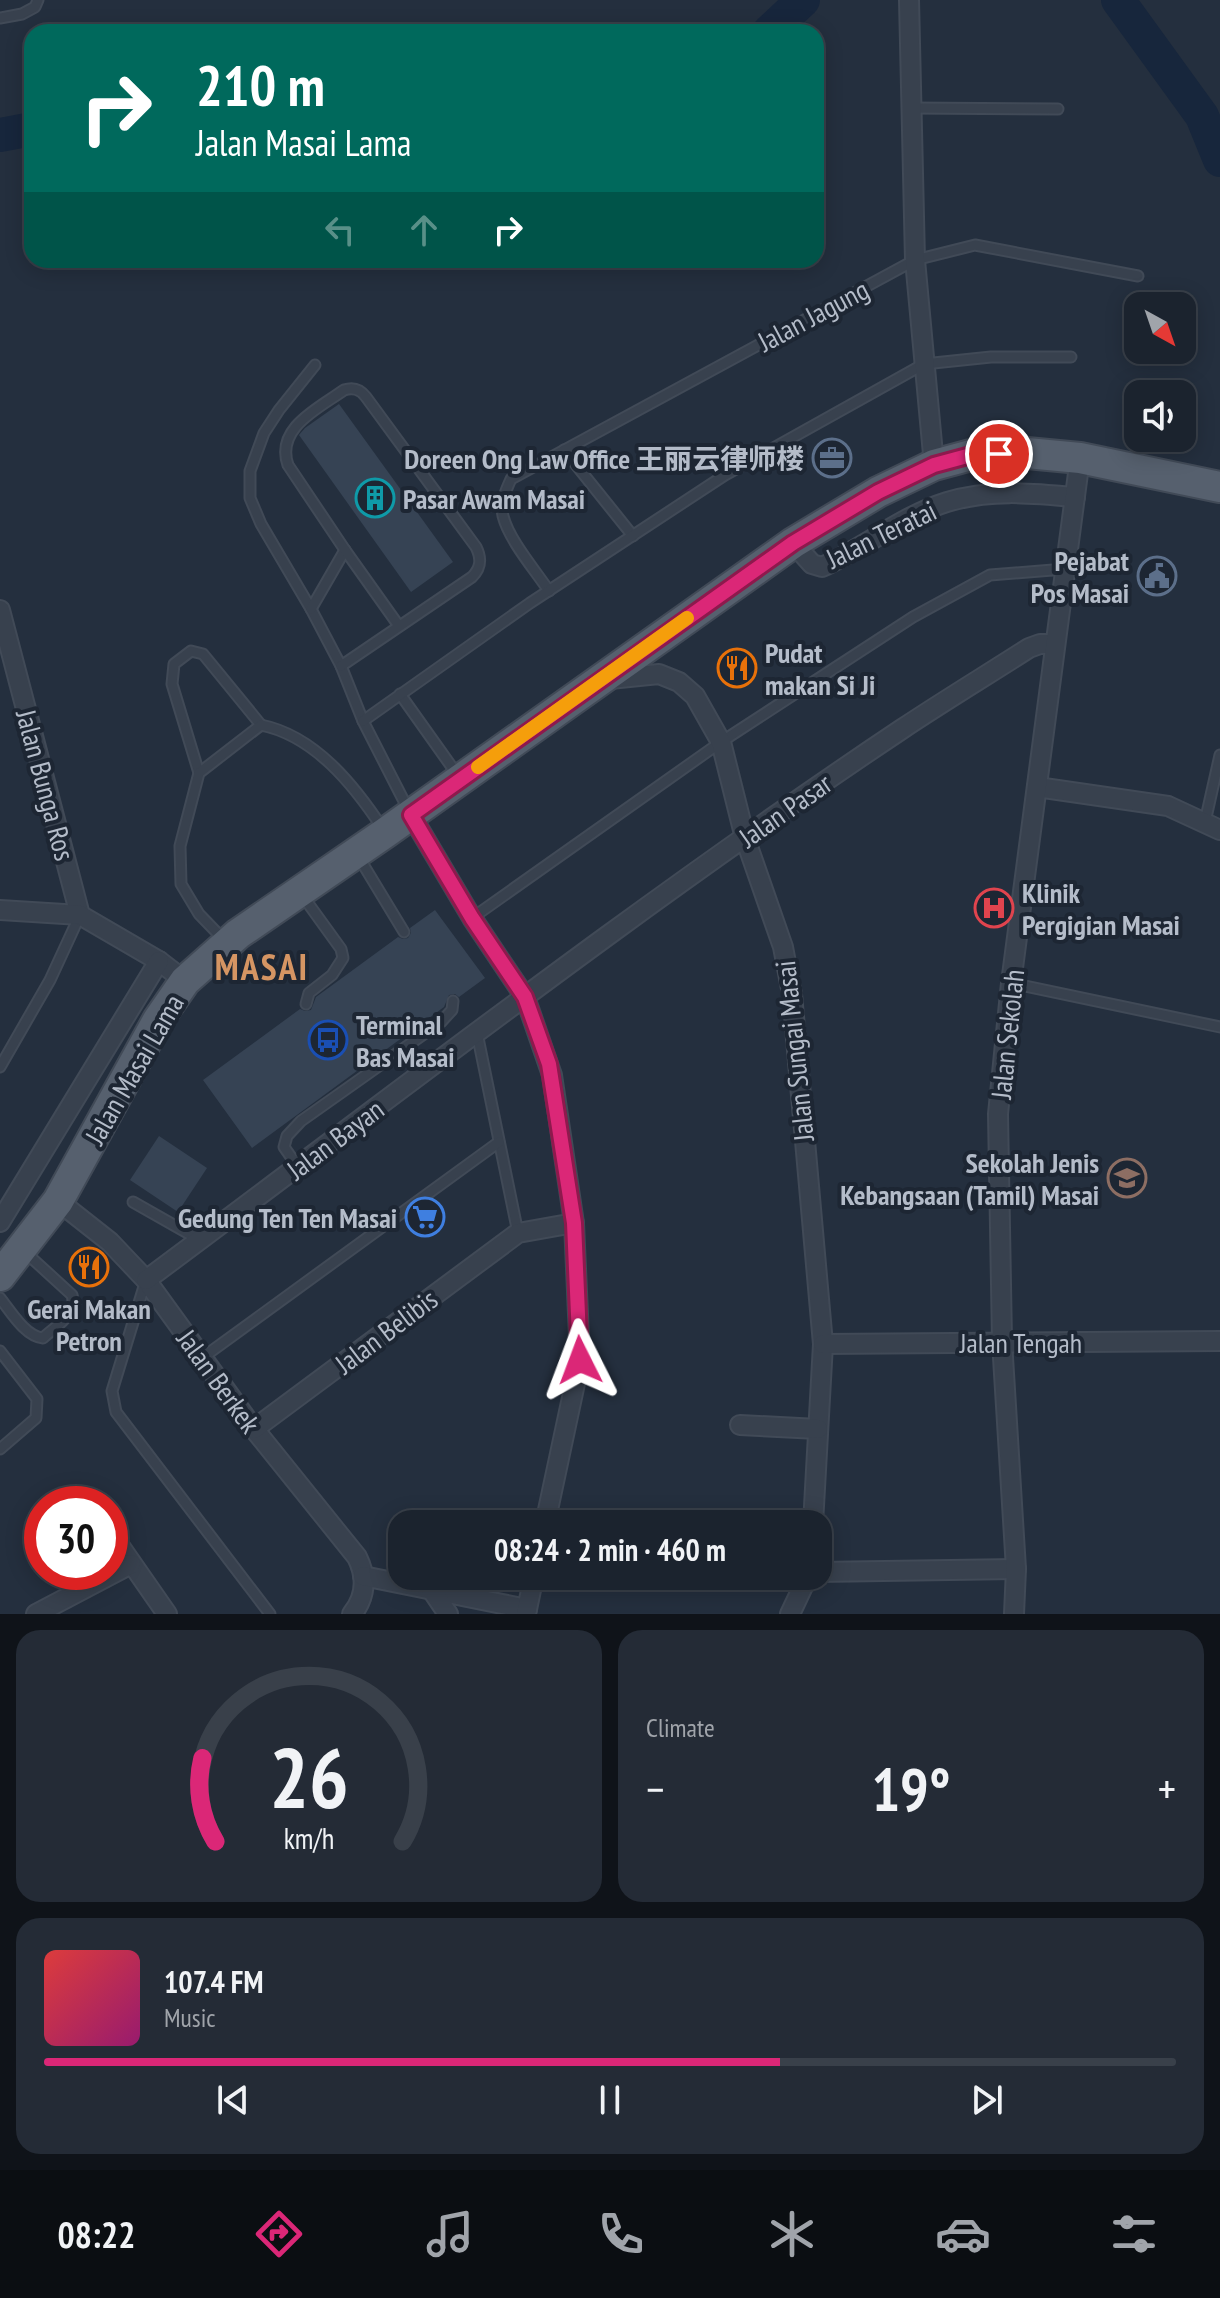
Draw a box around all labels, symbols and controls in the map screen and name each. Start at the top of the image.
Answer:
text: 210 m [196,49,325,121]
icon: right [64,56,168,160]
text: Jalan Masai Lama [196,119,411,166]
icon: left [318,208,362,252]
icon: ahead [402,208,446,252]
icon: right [486,208,530,252]
street label: Jalan Jagung [750,270,875,360]
north arrow [1124,292,1196,364]
map controls [1124,292,1196,452]
button: sound [1124,380,1196,452]
pin [965,420,1033,488]
icon: arrive [977,432,1021,476]
office icon: Doreen Ong Law Office 王丽云律师楼 [811,437,853,479]
place label: Doreen Ong Law Office 王丽云律师楼 [404,440,804,477]
building icon: Pasar Awam Masai [354,477,396,519]
place label: Pasar Awam Masai [403,480,585,517]
street label: Jalan Teratai [819,491,942,577]
place label: Pejabat Pos Masai [1031,542,1129,611]
public building icon: Pejabat Pos Masai [1136,555,1178,597]
place label: Pudat makan Si Ji [765,634,875,703]
restaurant icon: Pudat makan Si Ji [716,647,758,689]
street label: Jalan Bunga Ros [8,705,84,864]
street label: Jalan Pasar [730,764,839,856]
place label: Klinik Pergigian Masai [1022,874,1180,943]
hospital icon: Klinik Pergigian Masai [973,887,1015,929]
district label: MASAI [215,943,309,990]
street label: Jalan Sungai Masai [766,959,822,1144]
street label: Jalan Sekolah [982,967,1032,1102]
street label: Jalan Masai Lama [76,987,192,1152]
place label: Terminal Bas Masai [356,1006,455,1075]
bus stop icon: Terminal Bas Masai [307,1019,349,1061]
street label: Jalan Bayan [278,1090,391,1188]
place label: Sekolah Jenis Kebangsaan (Tamil) Masai [840,1144,1099,1213]
school or university icon: Sekolah Jenis Kebangsaan (Tamil) Masai [1106,1157,1148,1199]
supermarket icon: Gedung Ten Ten Masai [404,1196,446,1238]
place label: Gedung Ten Ten Masai [178,1199,397,1236]
restaurant icon: Gerai Makan Petron [68,1246,110,1288]
street label: Jalan Belibis [327,1280,445,1382]
place label: Gerai Makan Petron [27,1290,151,1359]
position arrow [538,1318,622,1402]
street label: Jalan Berkek [168,1321,269,1440]
street label: Jalan Tengah [959,1324,1082,1361]
speed limit sign: 30 [24,1486,128,1590]
text: 08:24 · 2 min · 460 m [494,1530,726,1569]
text: Climate [646,1711,715,1744]
text: 26 [269,1723,349,1831]
text: 19° [871,1750,951,1828]
text: − [646,1760,664,1817]
text: + [1158,1760,1176,1817]
text: km/h [284,1820,334,1857]
text: 107.4 FM [164,1962,263,2001]
text: Music [164,2001,216,2034]
icon: previous [211,2078,255,2122]
icon: pause [588,2078,632,2122]
icon: next [965,2078,1009,2122]
icon: directions [251,2206,307,2262]
icon: music [422,2206,478,2262]
icon: phone [593,2206,649,2262]
icon: climate [764,2206,820,2262]
icon: car [935,2206,991,2262]
icon: filters [1106,2206,1162,2262]
text: 08:22 [58,2211,135,2258]

